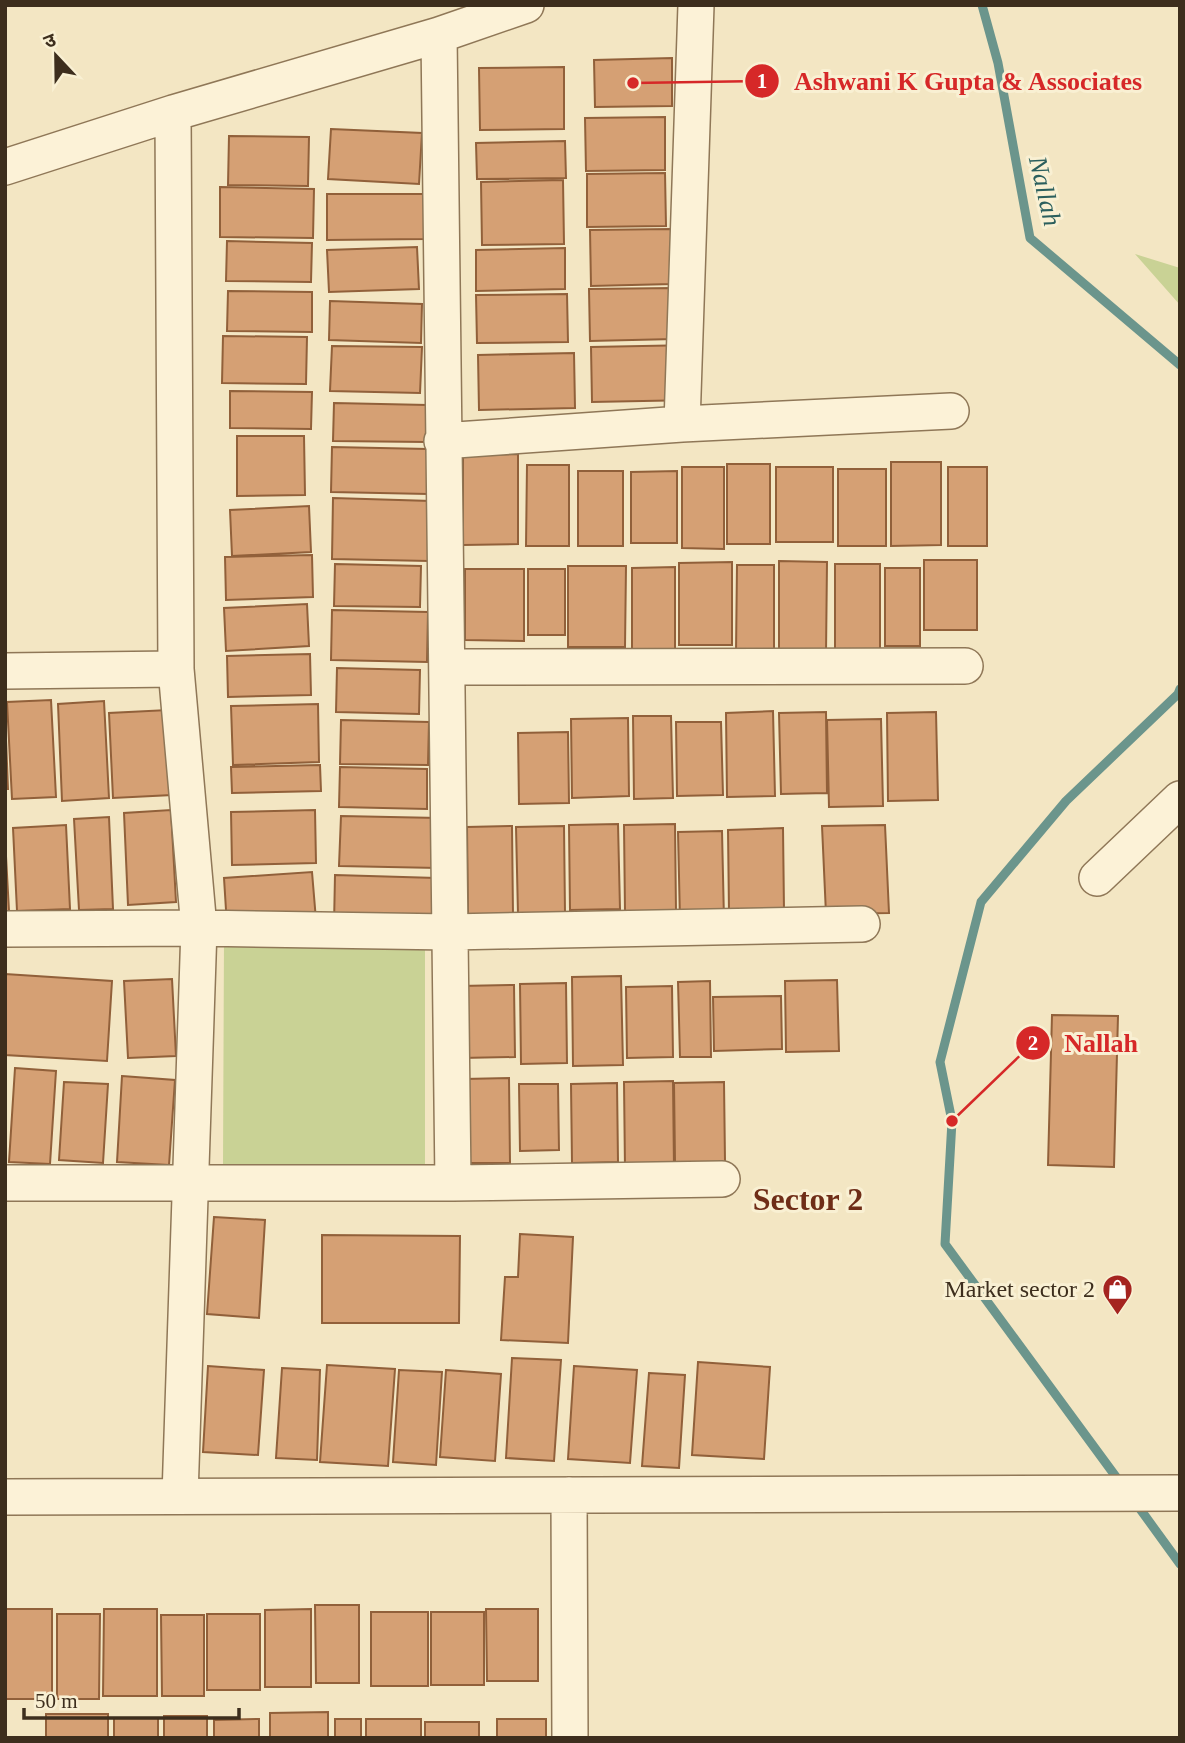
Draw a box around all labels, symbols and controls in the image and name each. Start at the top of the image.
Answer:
north arrow [21,21,91,91]
text: उ [41,29,60,53]
callout: Ashwani K Gupta & Associates [744,57,1157,104]
text: Ashwani K Gupta & Associates [794,67,1142,96]
text: 1 [757,69,767,93]
water label: Nallah [1023,152,1067,229]
callout: Nallah [1015,1019,1152,1066]
text: Nallah [1064,1029,1138,1058]
text: 2 [1028,1031,1038,1055]
district label: Sector 2 [753,1181,863,1217]
shop icon: Market sector 2 [1101,1272,1135,1316]
place label: Market sector 2 [944,1276,1095,1302]
scale bar [24,1676,240,1720]
text: 50 m [35,1689,78,1713]

